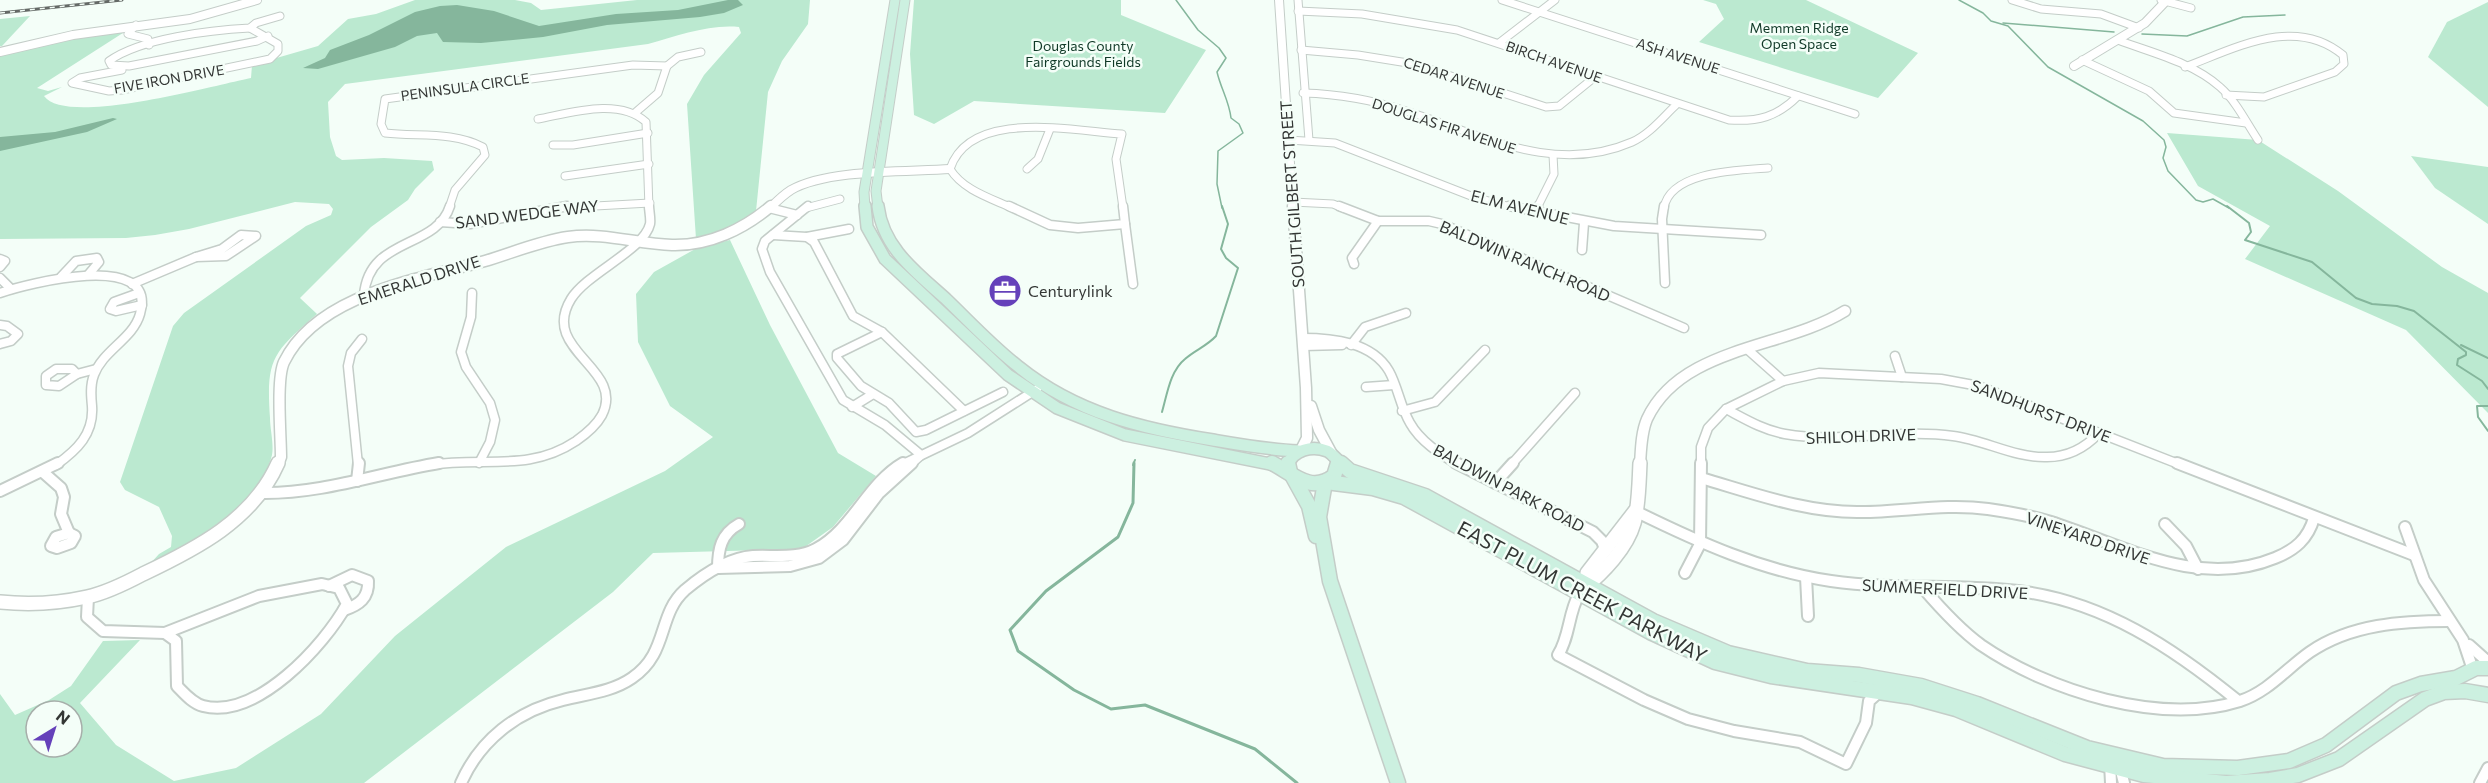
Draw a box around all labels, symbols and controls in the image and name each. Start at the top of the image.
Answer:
park label: Memmen Ridge Open Space [1749,19,1849,52]
street label: ASH AVENUE [1634,34,1722,77]
park label: Douglas County Fairgrounds Fields [1025,37,1141,70]
street label: BIRCH AVENUE [1504,37,1604,86]
street label: CEDAR AVENUE [1402,53,1507,102]
street label: FIVE IRON DRIVE [112,60,225,97]
street label: PENINSULA CIRCLE [400,69,530,104]
street label: DOUGLAS FIR AVENUE [1370,94,1518,157]
street label: SOUTH GILBERT STREET [1275,100,1308,288]
street label: ELM AVENUE [1469,185,1571,228]
street label: SAND WEDGE WAY [454,195,600,232]
street label: BALDWIN RANCH ROAD [1437,216,1613,305]
street label: EMERALD DRIVE [355,251,482,308]
office icon: Centurylink [987,273,1023,309]
place label: Centurylink [1028,281,1113,300]
street label: SANDHURST DRIVE [1968,375,2114,446]
street label: SHILOH DRIVE [1806,424,1916,447]
street label: BALDWIN PARK ROAD [1430,440,1588,535]
street label: VINEYARD DRIVE [2024,507,2153,568]
street label: EAST PLUM CREEK PARKWAY [1454,515,1711,667]
street label: SUMMERFIELD DRIVE [1861,575,2029,602]
north arrow [24,699,84,759]
text: N [53,706,74,728]

